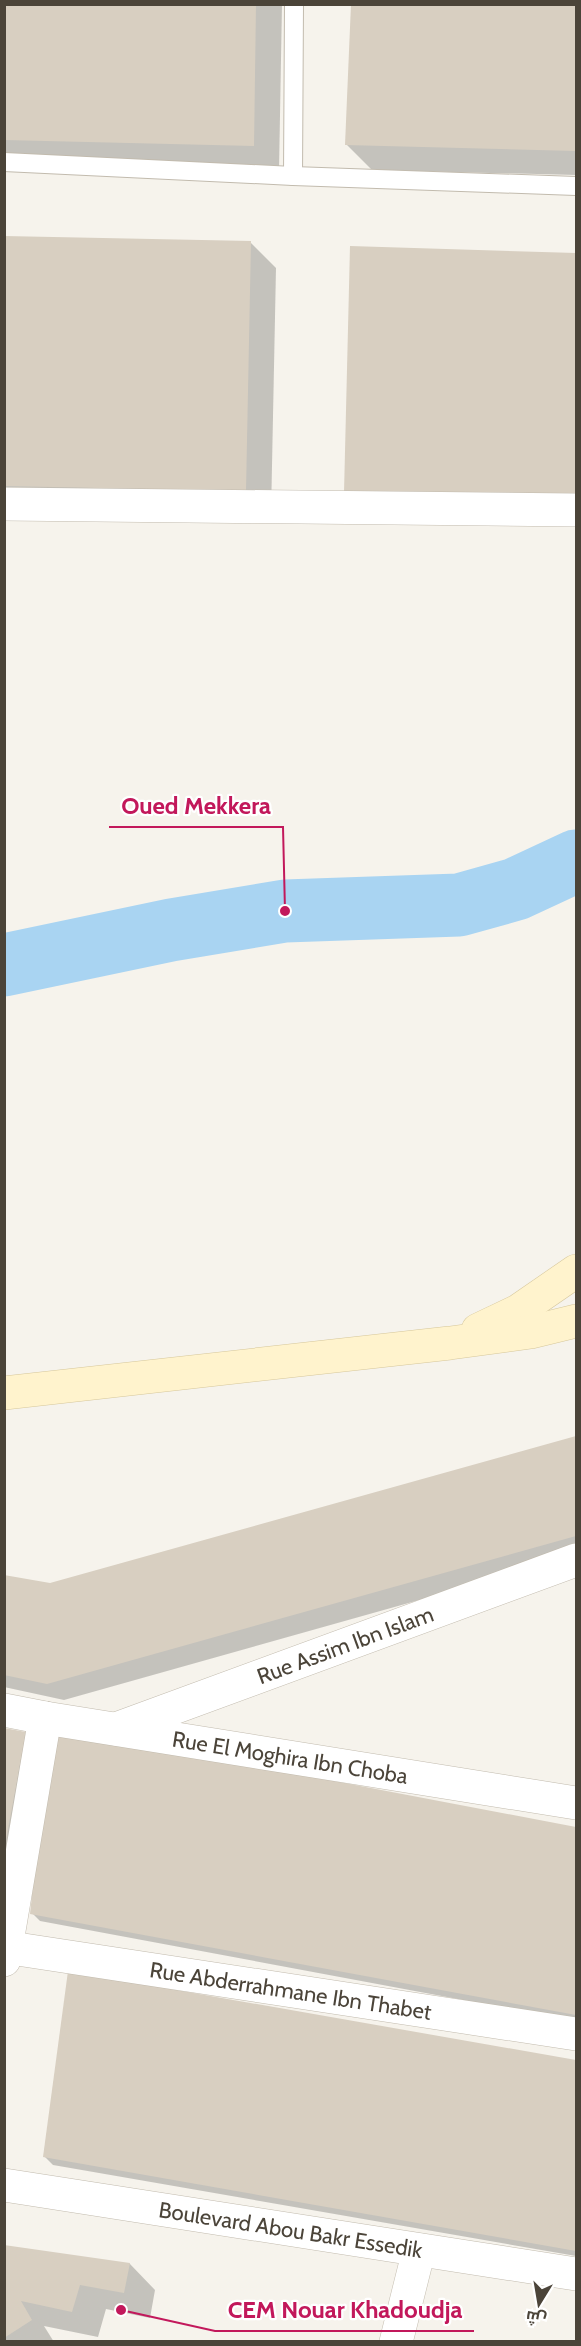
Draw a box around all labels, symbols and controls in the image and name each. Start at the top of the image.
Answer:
callout: Oued Mekkera [109,785,283,827]
text: Oued Mekkera [121,791,271,820]
street label: Rue Assim Ibn Islam [253,1601,437,1690]
street label: Rue El Moghira Ibn Choba [170,1726,410,1790]
street label: Rue Abderrahmane Ibn Thabet [148,1956,434,2026]
street label: Boulevard Abou Bakr Essedik [157,2196,424,2264]
north arrow [509,2274,569,2334]
callout: CEM Nouar Khadoudja [215,2289,474,2331]
text: CEM Nouar Khadoudja [228,2295,462,2324]
text: ش [524,2307,548,2330]

